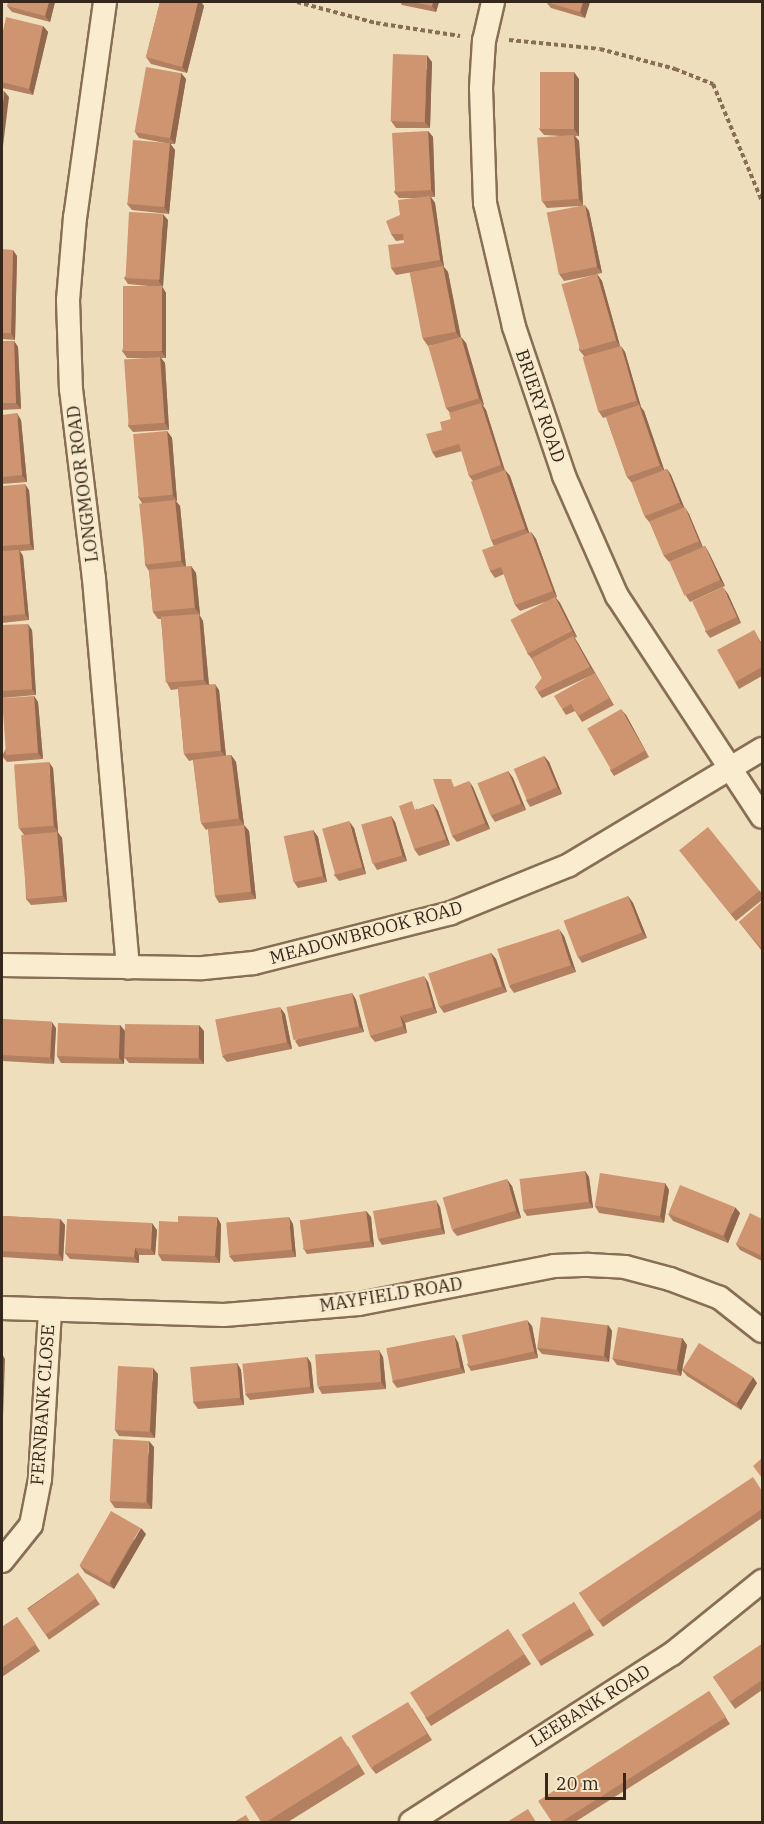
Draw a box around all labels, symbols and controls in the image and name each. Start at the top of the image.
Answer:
street label: BRIERY ROAD [511,347,569,465]
street label: LONGMOOR ROAD [63,404,103,564]
street label: MEADOWBROOK ROAD [267,897,465,969]
street label: MAYFIELD ROAD [318,1273,464,1317]
street label: FERNBANK CLOSE [27,1324,59,1486]
street label: LEEBANK ROAD [526,1660,654,1752]
scale bar [548,1761,629,1799]
text: 20 m [556,1772,599,1795]

